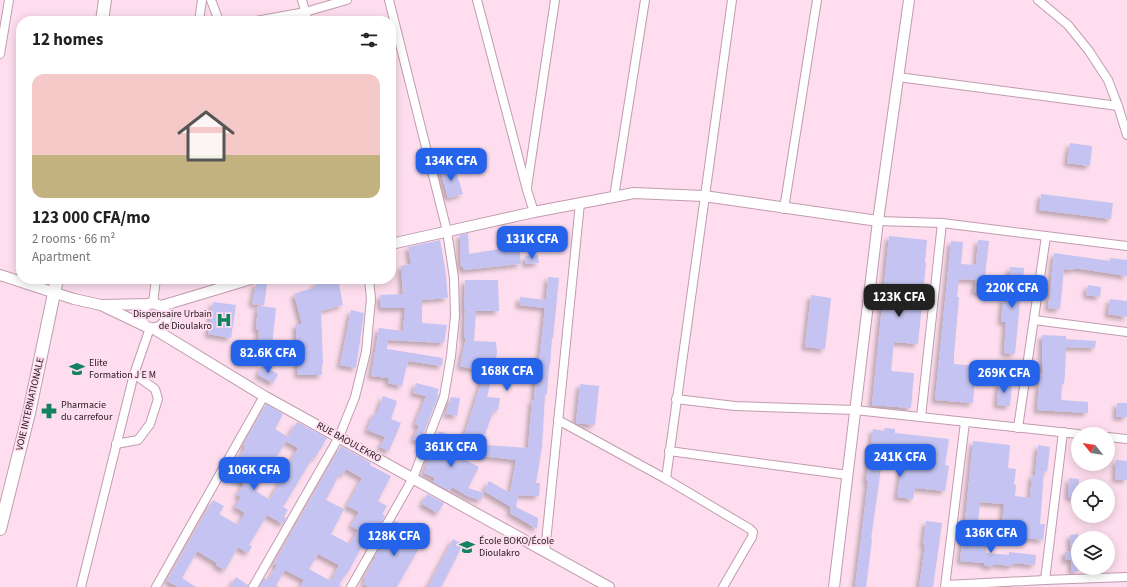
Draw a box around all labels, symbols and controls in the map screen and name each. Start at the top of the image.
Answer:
text: 12 homes [32,28,103,52]
icon: filters [358,29,380,51]
icon: home [170,100,242,172]
pin: 134K CFA [410,148,492,182]
text: 134K CFA [425,152,477,170]
text: 123 000 CFA/mo [32,206,150,230]
pin: 131K CFA [491,226,573,260]
text: 2 rooms · 66 m² [32,230,115,248]
text: 131K CFA [506,230,558,248]
text: Apartment [32,248,90,266]
pin: 220K CFA [971,275,1053,309]
text: 220K CFA [986,279,1038,297]
pin: 123K CFA [858,284,940,318]
text: 123K CFA [873,288,925,306]
place label: Dispensaire Urbain de Dioulakro [133,307,212,333]
hospital icon: Dispensaire Urbain de Dioulakro [215,311,233,329]
pin: 82.6K CFA [222,340,314,374]
text: 82.6K CFA [240,344,296,362]
street label: VOIE INTERNATIONALE [12,356,48,452]
place label: Elite Formation J E M [89,356,156,382]
pin: 168K CFA [466,358,548,392]
school or university icon: Elite Formation J E M [68,360,86,378]
pin: 269K CFA [963,360,1045,394]
text: 168K CFA [481,362,533,380]
text: 269K CFA [978,364,1030,382]
place label: Pharmacie du carrefour [61,398,113,424]
pharmacy icon: Pharmacie du carrefour [40,402,58,420]
street label: RUE BAOULEKRO [314,418,384,466]
north arrow [1071,427,1115,471]
map controls [1071,427,1115,575]
pin: 361K CFA [410,434,492,468]
text: 361K CFA [425,438,477,456]
pin: 241K CFA [859,444,941,478]
text: 241K CFA [874,448,926,466]
pin: 106K CFA [213,457,295,491]
text: 106K CFA [228,461,280,479]
button: locate [1071,479,1115,523]
pin: 136K CFA [950,520,1032,554]
pin: 128K CFA [353,523,435,557]
text: 136K CFA [965,524,1017,542]
text: 128K CFA [368,527,420,545]
button: layers [1071,531,1115,575]
place label: École BOKO/École Dioulakro [479,534,554,560]
school or university icon: École BOKO/École Dioulakro [458,538,476,556]

